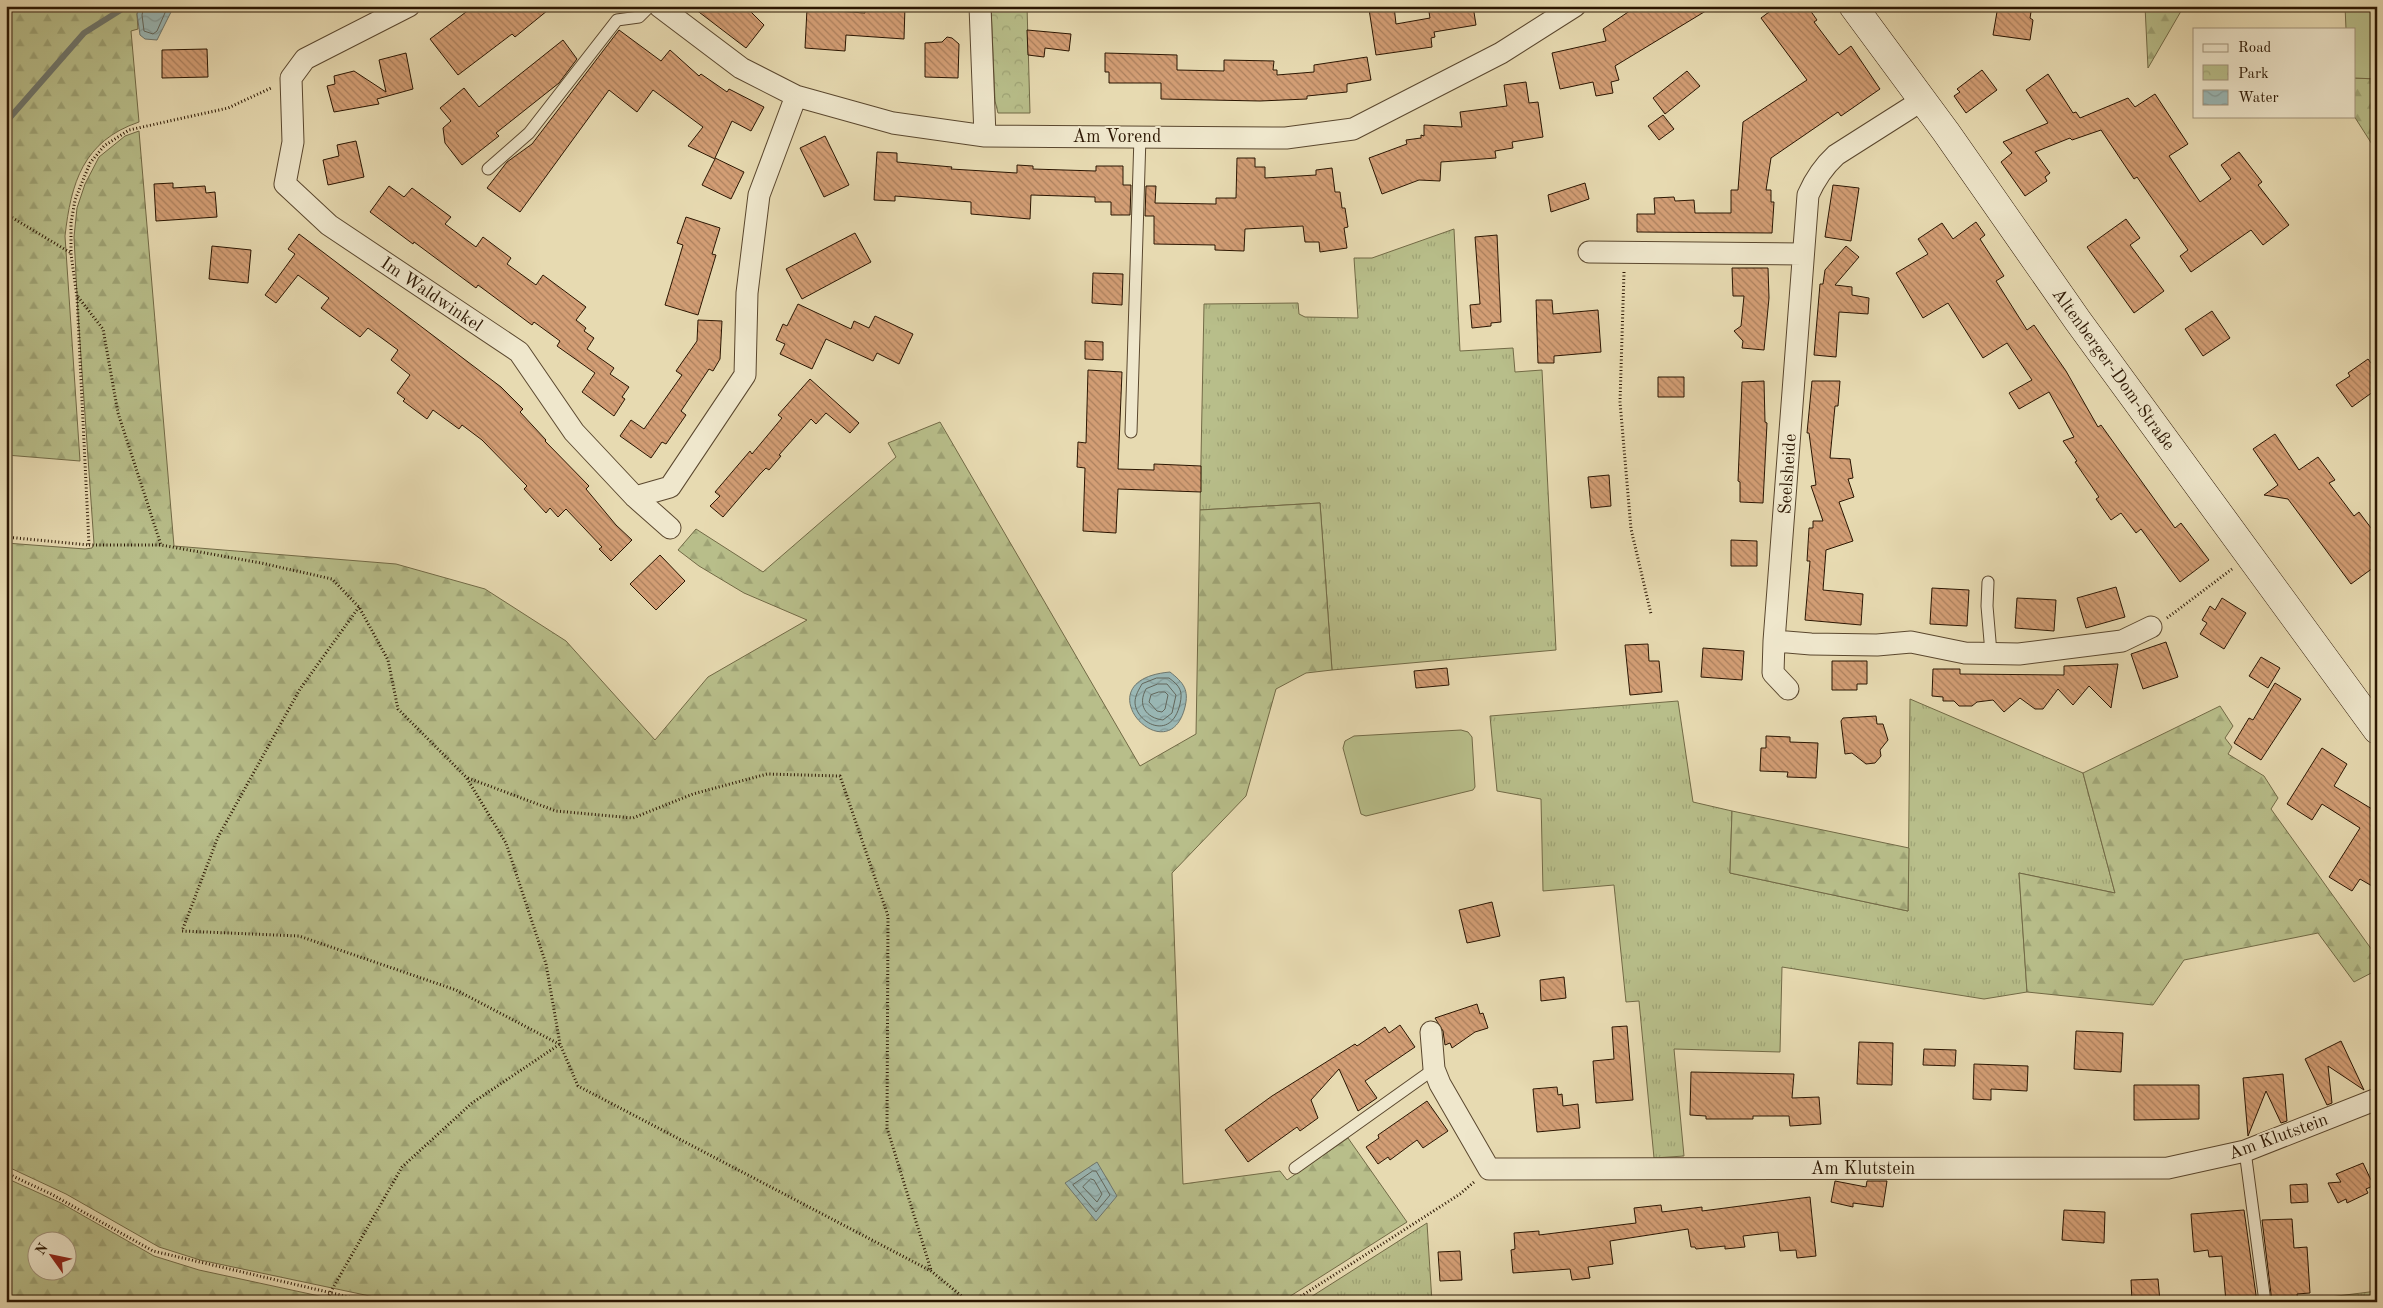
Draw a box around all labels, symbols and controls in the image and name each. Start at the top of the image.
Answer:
legend [2193,28,2356,118]
text: Road [2238,41,2272,56]
text: Park [2238,67,2269,82]
text: Water [2238,91,2279,106]
street label: Am Vorend [1073,128,1161,146]
street label: Im Waldwinkel [377,254,486,335]
street label: Altenberger-Dom-Straße [2049,285,2178,454]
street label: Seelsheide [1776,433,1800,515]
street label: Am Klutstein [2226,1111,2331,1163]
street label: Am Klutstein [1811,1160,1915,1178]
north arrow [28,1230,78,1280]
text: N [33,1241,51,1258]

